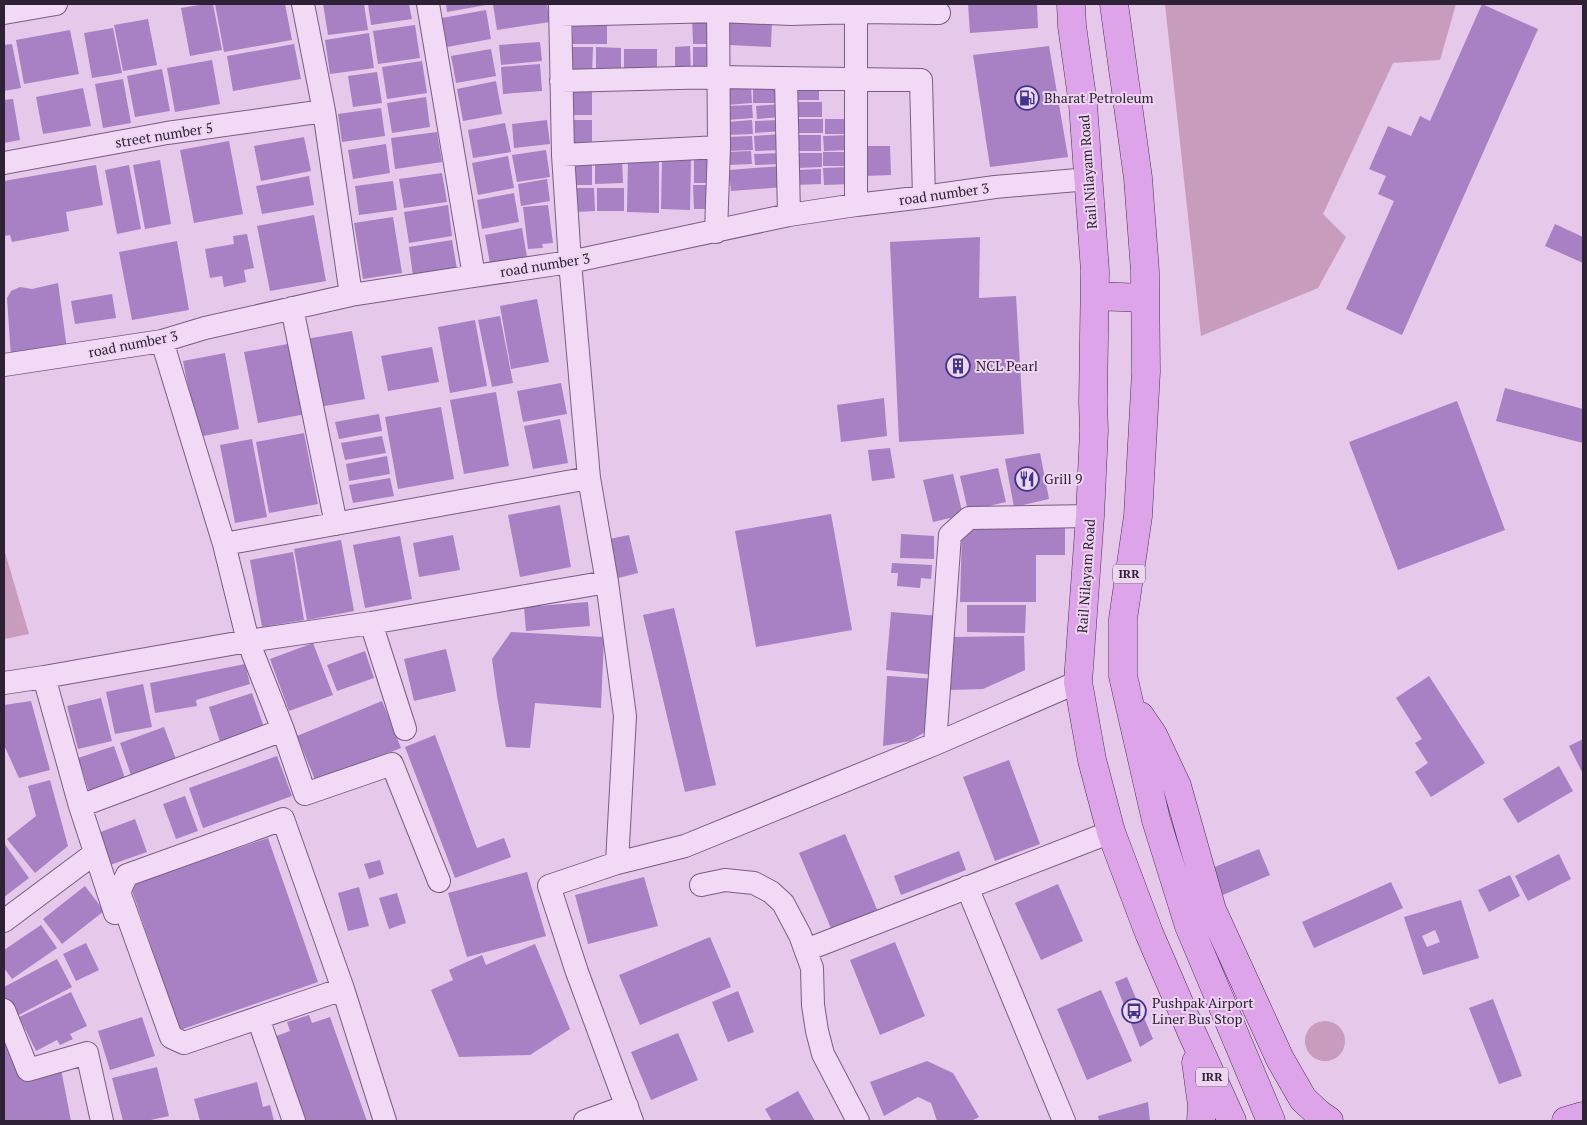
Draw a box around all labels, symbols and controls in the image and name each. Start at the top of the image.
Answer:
fuel station icon: Bharat Petroleum [1014,85,1040,111]
place label: Bharat Petroleum [1044,88,1154,107]
street label: Rail Nilayam Road [1074,114,1101,230]
street label: street number 5 [114,117,214,152]
street label: road number 3 [898,178,990,209]
street label: road number 3 [499,248,591,281]
street label: road number 3 [87,326,179,361]
building icon: NCL Pearl [945,353,971,379]
place label: NCL Pearl [976,356,1038,375]
restaurant icon: Grill 9 [1014,466,1040,492]
place label: Grill 9 [1044,469,1083,488]
street label: Rail Nilayam Road [1072,518,1099,634]
road number: IRR [1113,564,1145,584]
place label: Pushpak Airport Liner Bus Stop [1152,993,1254,1028]
bus stop icon: Pushpak Airport Liner Bus Stop [1121,998,1147,1024]
road number: IRR [1196,1068,1228,1086]

